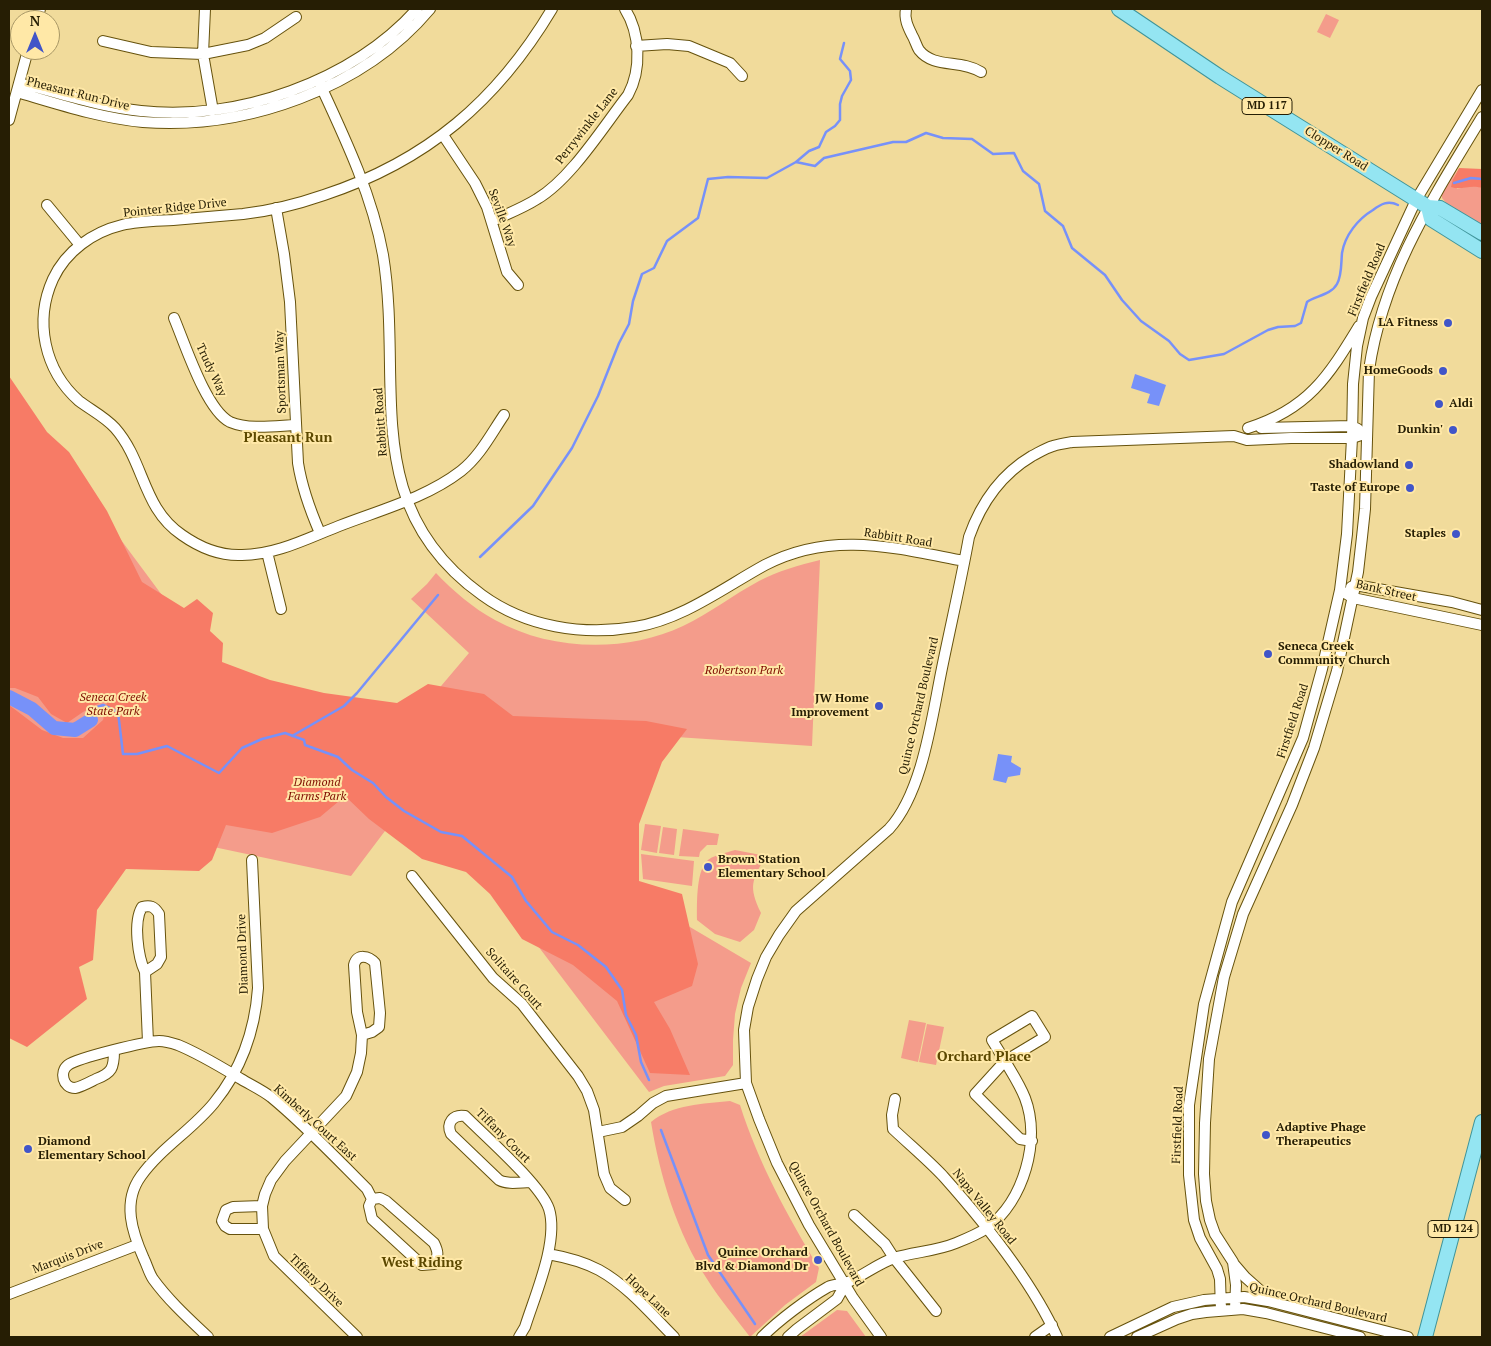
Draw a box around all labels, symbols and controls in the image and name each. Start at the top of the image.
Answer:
north arrow [10,10,60,60]
text: N [30,11,40,30]
street label: Pheasant Run Drive [25,74,131,114]
street label: Perrywinkle Lane [553,85,621,167]
road number: MD 117 [1242,98,1292,114]
street label: Clopper Road [1302,124,1370,174]
street label: Seville Way [485,187,519,249]
street label: Pointer Ridge Drive [123,195,227,221]
street label: Firstfield Road [1345,241,1389,319]
place label: LA Fitness [1378,316,1438,330]
marker: LA Fitness [1442,317,1454,329]
street label: Sportsman Way [272,330,290,414]
street label: Trudy Way [192,341,230,399]
place label: HomeGoods [1364,364,1433,378]
marker: HomeGoods [1437,365,1449,377]
street label: Rabbitt Road [371,387,391,457]
place label: Aldi [1449,397,1473,411]
marker: Aldi [1433,398,1445,410]
place label: Dunkin' [1397,423,1443,437]
marker: Dunkin' [1447,424,1459,436]
district label: Pleasant Run [244,430,332,446]
place label: Shadowland [1329,458,1399,472]
marker: Shadowland [1403,459,1415,471]
place label: Taste of Europe [1310,481,1400,495]
marker: Taste of Europe [1404,482,1416,494]
street label: Rabbitt Road [863,525,933,551]
place label: Staples [1405,527,1446,541]
marker: Staples [1450,528,1462,540]
street label: Bank Street [1354,577,1418,605]
street label: Quince Orchard Boulevard [896,636,942,776]
place label: Seneca Creek Community Church [1278,640,1390,668]
marker: Seneca Creek Community Church [1262,648,1274,660]
park label: Robertson Park [705,664,783,678]
street label: Firstfield Road [1274,682,1312,760]
park label: Seneca Creek State Park [79,691,147,719]
place label: JW Home Improvement [791,692,869,720]
marker: JW Home Improvement [873,700,885,712]
park label: Diamond Farms Park [288,776,346,804]
place label: Brown Station Elementary School [718,853,826,881]
marker: Brown Station Elementary School [702,861,714,873]
street label: Diamond Drive [234,914,252,994]
street label: Solitaire Court [483,945,545,1013]
district label: Orchard Place [937,1049,1031,1065]
street label: Kimberly Court East [270,1082,360,1164]
street label: Firstfield Road [1169,1086,1187,1164]
street label: Tiffany Court [473,1106,533,1166]
place label: Adaptive Phage Therapeutics [1276,1121,1366,1149]
marker: Adaptive Phage Therapeutics [1260,1129,1272,1141]
place label: Diamond Elementary School [38,1135,146,1163]
marker: Diamond Elementary School [22,1143,34,1155]
street label: Quince Orchard Boulevard [786,1159,866,1289]
street label: Napa Valley Road [949,1166,1019,1248]
road number: MD 124 [1428,1220,1478,1238]
street label: Marquis Drive [30,1237,106,1277]
place label: Quince Orchard Blvd & Diamond Dr [695,1246,808,1274]
street label: Tiffany Drive [286,1251,346,1311]
marker: Quince Orchard Blvd & Diamond Dr [812,1254,824,1266]
district label: West Riding [382,1255,462,1271]
street label: Hope Lane [622,1271,674,1321]
street label: Quince Orchard Boulevard [1248,1280,1388,1326]

